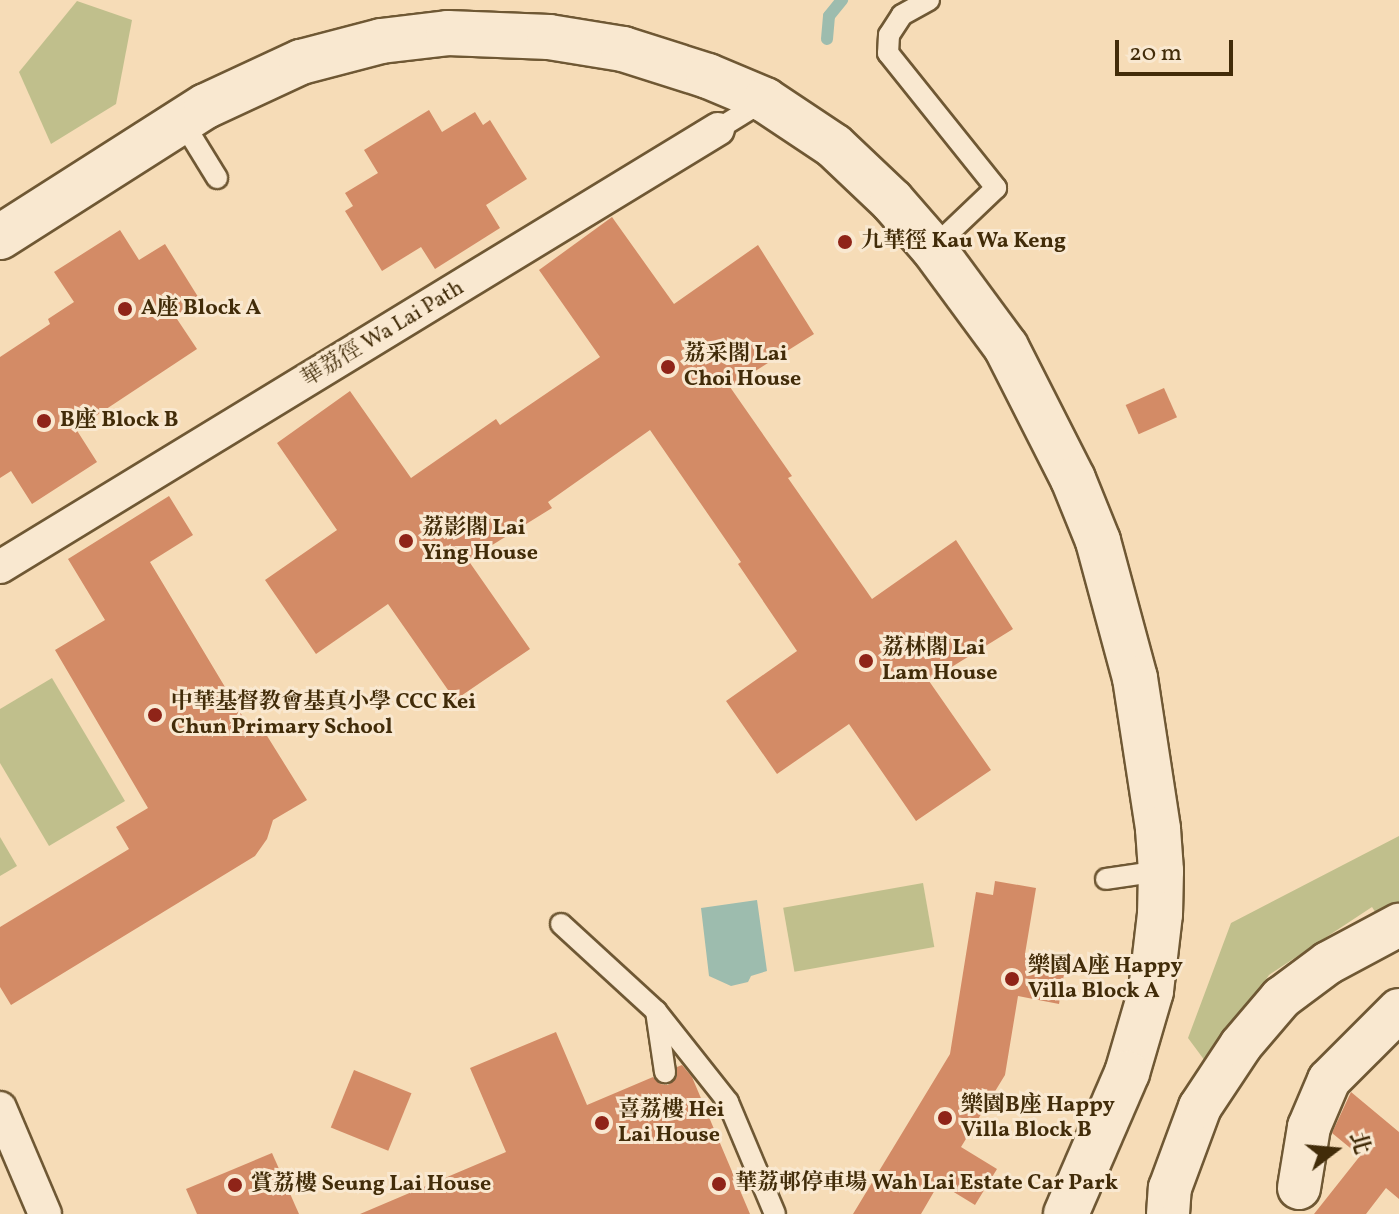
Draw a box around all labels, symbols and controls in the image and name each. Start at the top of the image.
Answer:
scale bar [1119,24,1237,74]
text: 20 m [1129,37,1182,71]
place label: 九華徑 Kau Wa Keng [861,229,1067,255]
marker: 九華徑 Kau Wa Keng [836,233,854,251]
street label: 華荔徑 Wa Lai Path [297,275,469,393]
place label: A座 Block A [141,296,261,322]
marker: A座 Block A [116,300,134,318]
place label: 荔采閣 Lai Choi House [684,341,801,392]
marker: 荔采閣 Lai Choi House [659,358,677,376]
place label: B座 Block B [60,408,178,434]
marker: B座 Block B [35,412,53,430]
place label: 荔影閣 Lai Ying House [422,515,538,566]
marker: 荔影閣 Lai Ying House [397,532,415,550]
place label: 荔林閣 Lai Lam House [882,635,997,686]
marker: 荔林閣 Lai Lam House [857,652,875,670]
place label: 中華基督教會基真小學 CCC Kei Chun Primary School [171,689,476,740]
marker: 中華基督教會基真小學 CCC Kei Chun Primary School [146,706,164,724]
place label: 樂園A座 Happy Villa Block A [1028,953,1183,1004]
marker: 樂園A座 Happy Villa Block A [1003,970,1021,988]
place label: 樂園B座 Happy Villa Block B [961,1092,1115,1144]
place label: 喜荔樓 Hei Lai House [618,1097,725,1148]
marker: 樂園B座 Happy Villa Block B [936,1109,954,1127]
north arrow [1295,1110,1375,1190]
marker: 喜荔樓 Hei Lai House [593,1114,611,1132]
text: 北 [1341,1128,1376,1158]
place label: 華荔邨停車場 Wah Lai Estate Car Park [735,1171,1118,1197]
place label: 賞荔樓 Seung Lai House [251,1172,491,1198]
marker: 華荔邨停車場 Wah Lai Estate Car Park [710,1175,728,1193]
marker: 賞荔樓 Seung Lai House [226,1176,244,1194]

